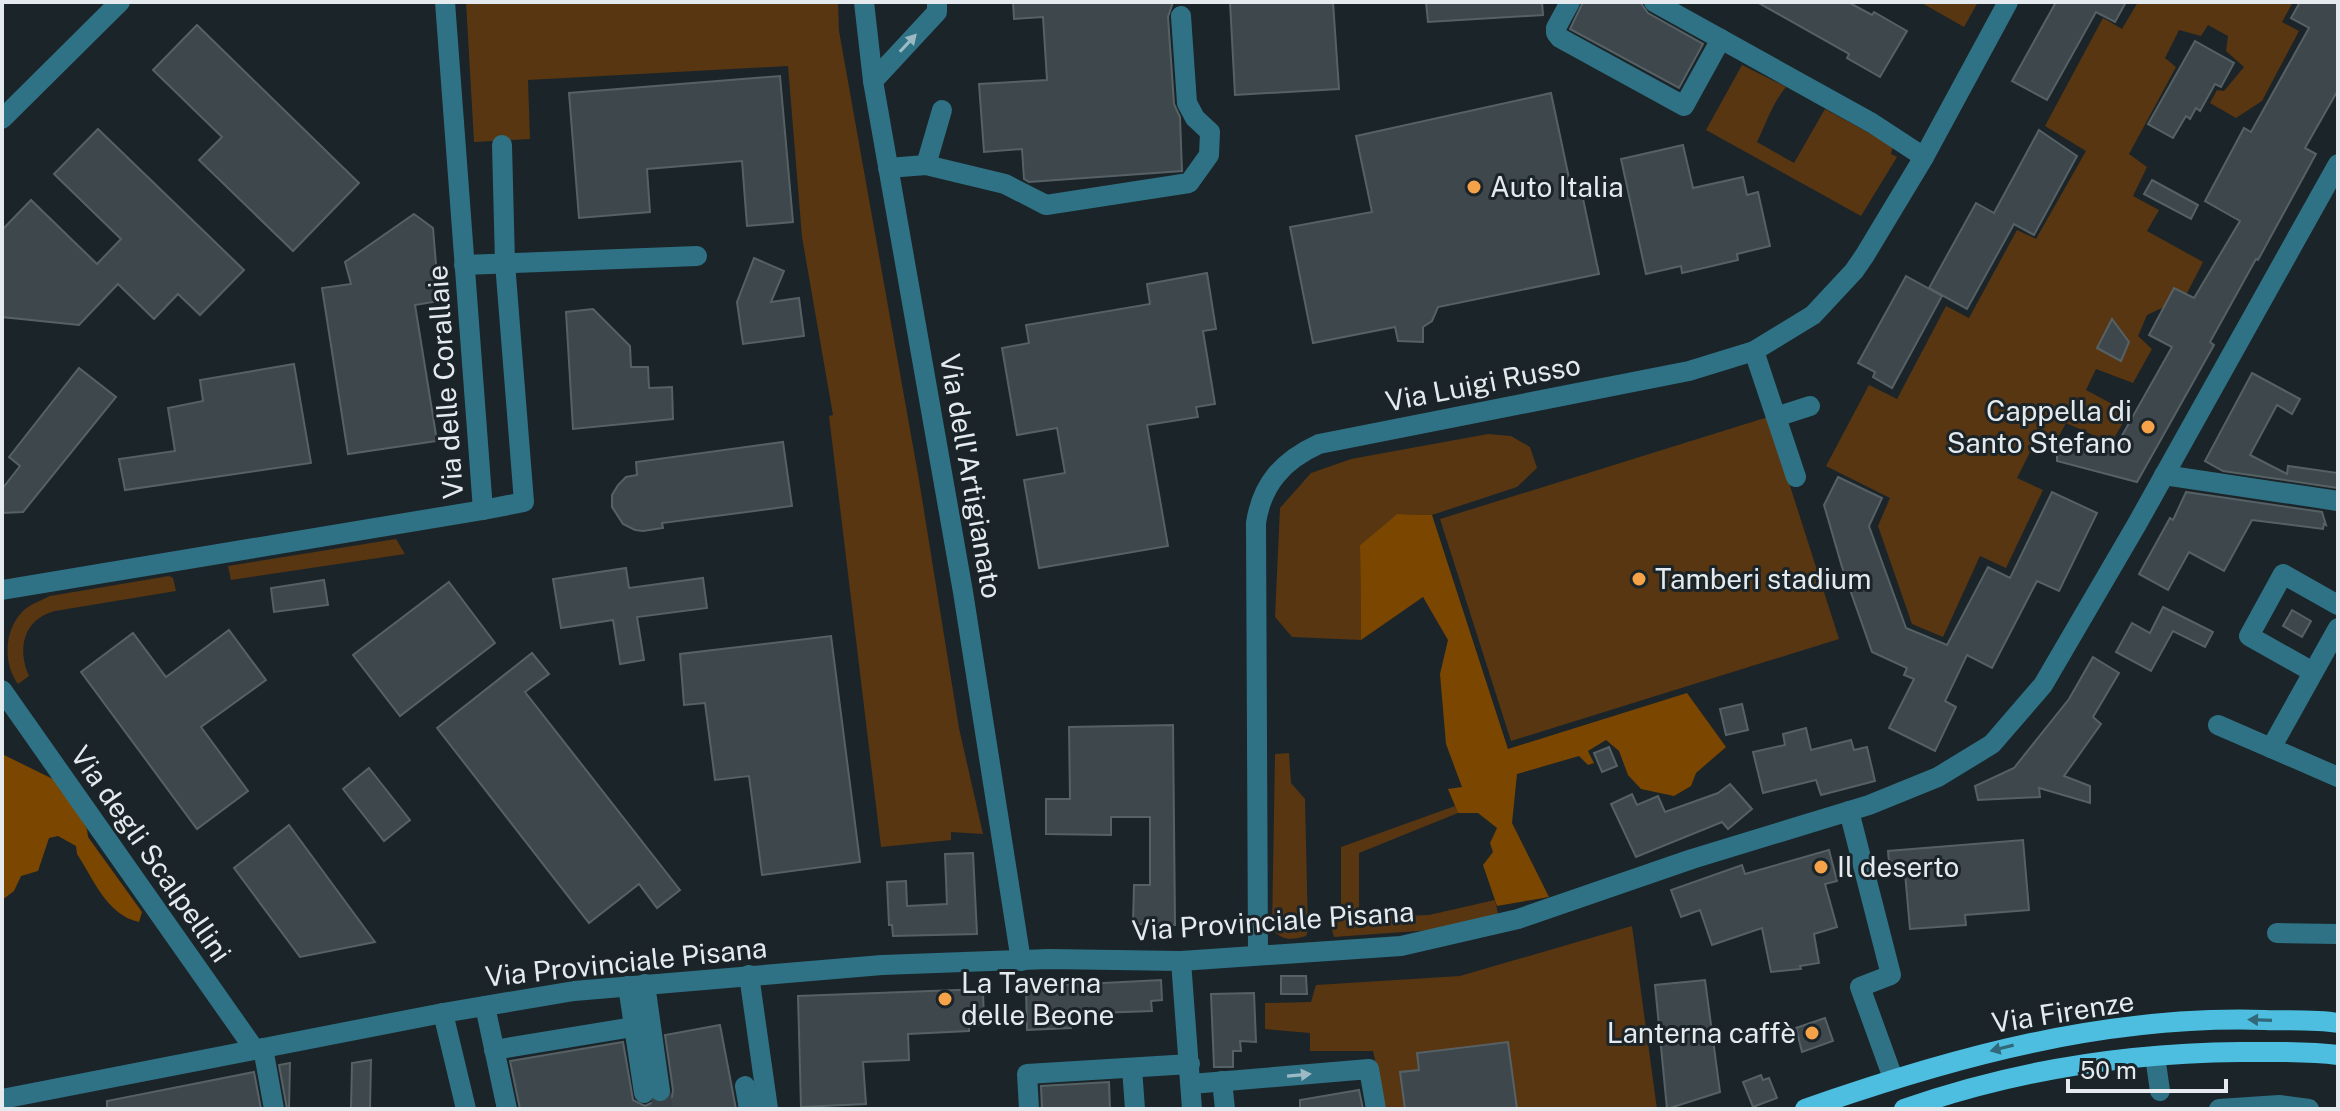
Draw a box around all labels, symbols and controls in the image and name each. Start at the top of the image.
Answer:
one-way arrow [899,34,917,53]
place label: Auto Italia [1490,170,1624,203]
marker: Auto Italia [1465,178,1483,196]
street label: Via delle Corallaie [420,264,469,500]
street label: Via Luigi Russo [1383,347,1583,418]
street label: Via dell'Artigianato [934,351,1009,601]
place label: Cappella di Santo Stefano [1947,394,2132,459]
marker: Cappella di Santo Stefano [2139,418,2157,436]
place label: Tamberi stadium [1655,562,1872,595]
marker: Tamberi stadium [1630,570,1648,588]
street label: Via degli Scalpellini [64,739,238,968]
place label: Il deserto [1837,850,1959,883]
marker: Il deserto [1812,858,1830,876]
street label: Via Provinciale Pisana [1131,894,1415,947]
street label: Via Provinciale Pisana [483,930,769,993]
place label: La Taverna delle Beone [961,966,1114,1031]
street label: Via Firenze [1989,984,2136,1039]
marker: La Taverna delle Beone [936,990,954,1008]
one-way arrow [2247,1013,2272,1026]
place label: Lanterna caffè [1607,1016,1796,1049]
marker: Lanterna caffè [1803,1024,1821,1042]
one-way arrow [1990,1043,2015,1055]
scale bar [2068,1043,2226,1093]
text: 50 m [2080,1056,2137,1084]
one-way arrow [1287,1068,1312,1081]

